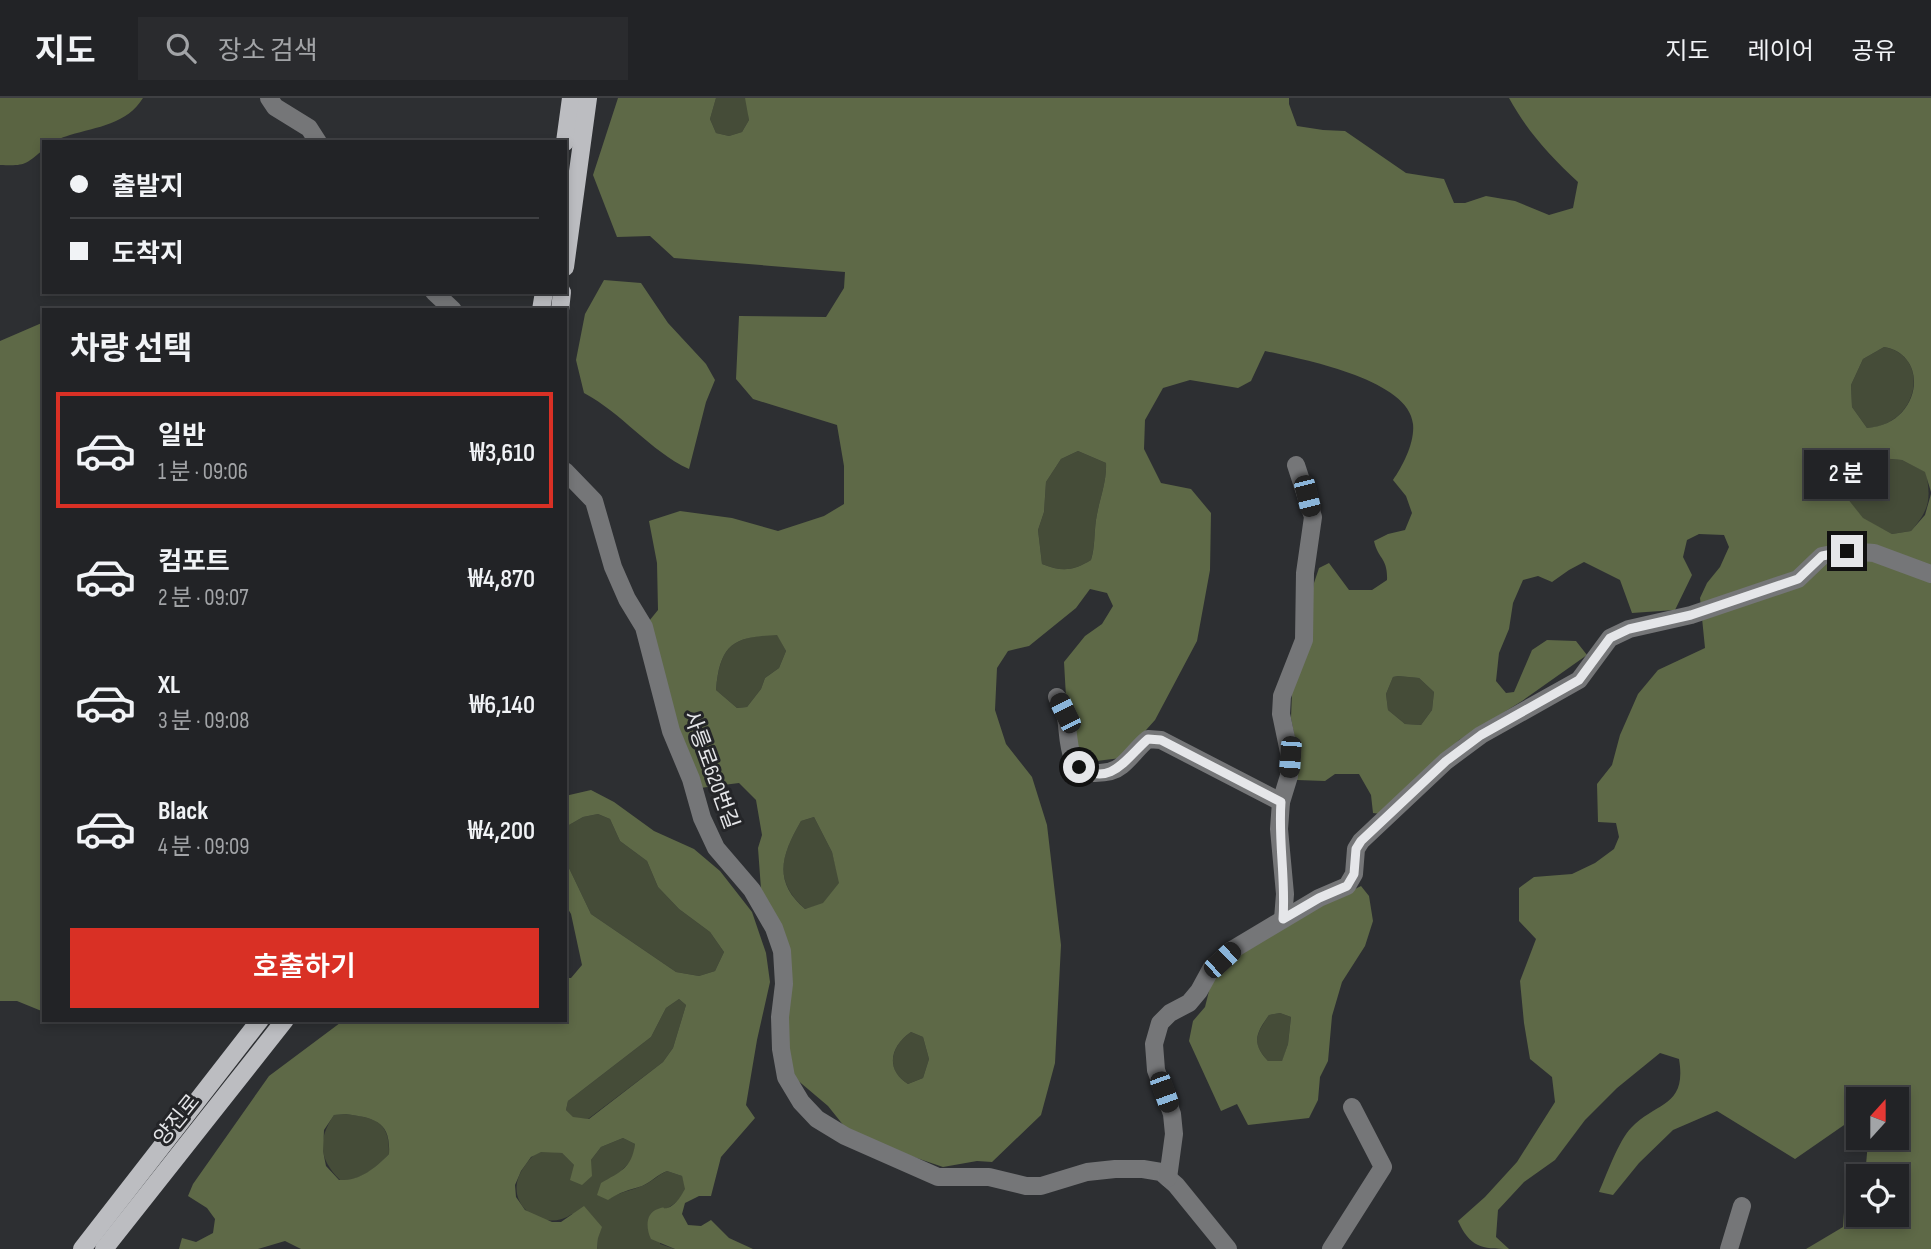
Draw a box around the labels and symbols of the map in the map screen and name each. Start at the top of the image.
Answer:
callout: 2 분 [1805,449,1889,498]
car [1292,473,1323,519]
route end [1831,535,1863,567]
car [1047,690,1084,736]
street label: 사릉로620번길 [678,707,744,833]
car [1279,735,1302,779]
route start [1063,751,1095,783]
car [1200,938,1245,982]
car [1147,1069,1182,1115]
north arrow [1846,1087,1909,1150]
street label: 양진로 [149,1090,205,1150]

